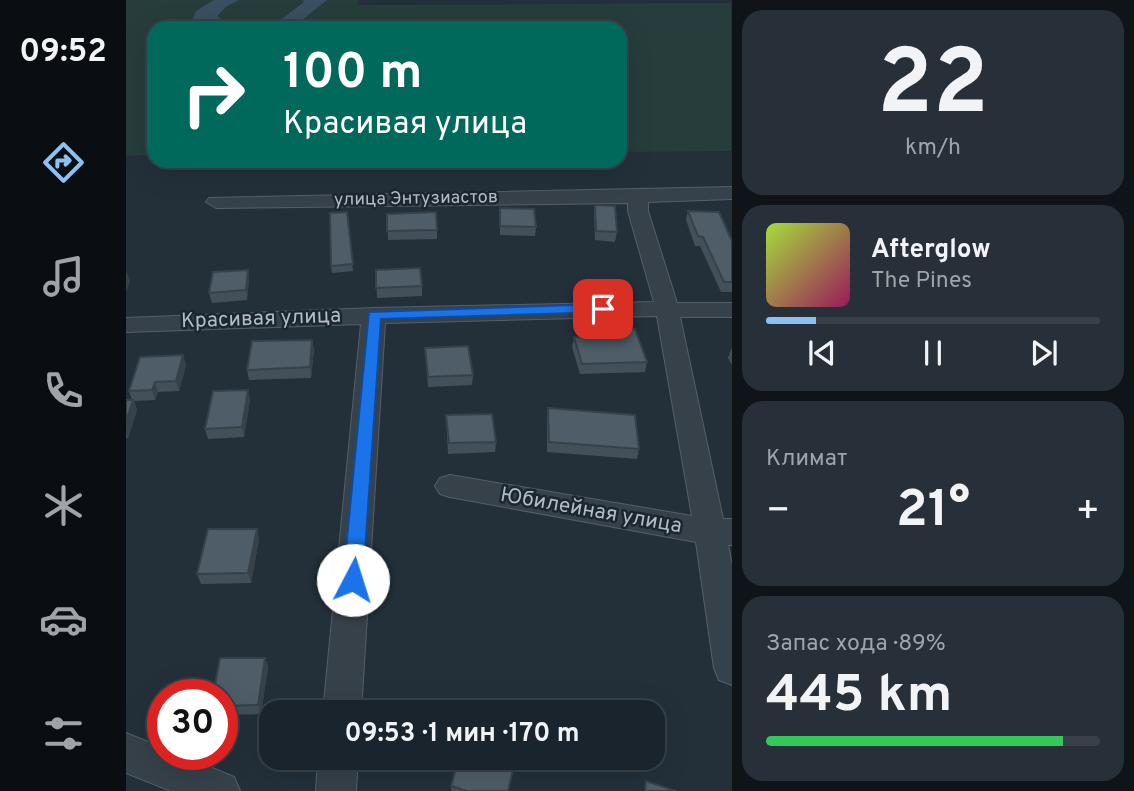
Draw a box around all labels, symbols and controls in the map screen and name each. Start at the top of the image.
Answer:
text: 22 [877,31,989,146]
text: 09:52 [19,33,107,73]
text: 100 m [283,44,422,106]
icon: right [168,49,259,140]
text: Красивая улица [283,105,527,145]
text: km/h [905,134,961,163]
icon: directions [39,138,88,187]
street label: улица Энтузиастов [334,186,498,212]
text: Afterglow [871,234,991,267]
icon: music [39,252,88,301]
text: The Pines [871,267,972,296]
pin [573,279,633,339]
icon: arrive [584,290,622,328]
street label: Красивая улица [181,303,341,335]
icon: previous [803,334,841,372]
icon: pause [914,334,952,372]
icon: next [1025,334,1063,372]
icon: phone [39,366,88,415]
text: Климат [766,445,847,474]
text: 21° [896,479,970,545]
icon: climate [39,481,88,530]
street label: Юбилейная улица [498,482,684,540]
text: − [766,488,791,537]
text: + [1075,488,1100,537]
position arrow [316,543,390,617]
icon: car [39,595,88,644]
text: Запас хода · 89% [766,630,946,659]
text: 445 km [766,664,952,730]
speed limit sign: 30 [147,679,238,770]
icon: filters [39,709,88,758]
text: 09:53 · 1 мин · 170 m [344,718,580,751]

